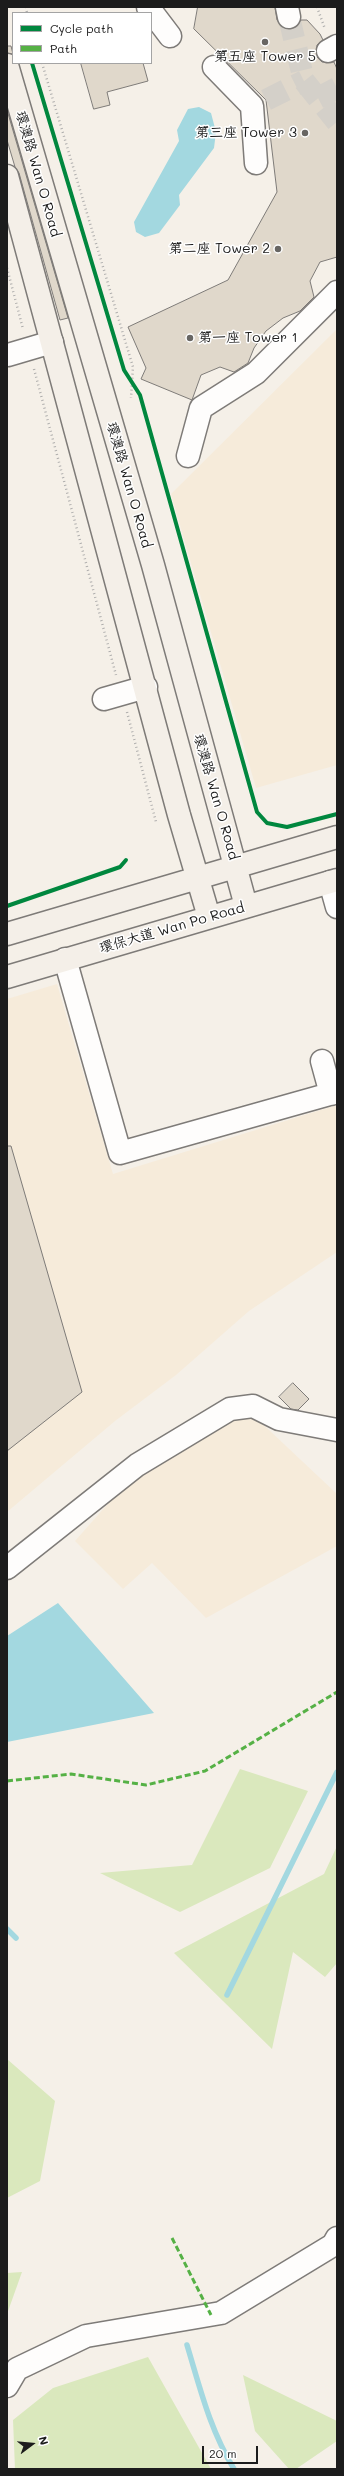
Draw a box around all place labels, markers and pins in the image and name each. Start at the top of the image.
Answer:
marker: 第五座 Tower 5 [260,37,270,47]
place label: 第五座 Tower 5 [214,49,316,65]
place label: 第三座 Tower 3 [195,125,297,141]
marker: 第三座 Tower 3 [300,128,310,138]
place label: 第二座 Tower 2 [169,241,270,257]
marker: 第二座 Tower 2 [273,244,283,254]
place label: 第一座 Tower 1 [198,330,298,346]
marker: 第一座 Tower 1 [185,333,195,343]

